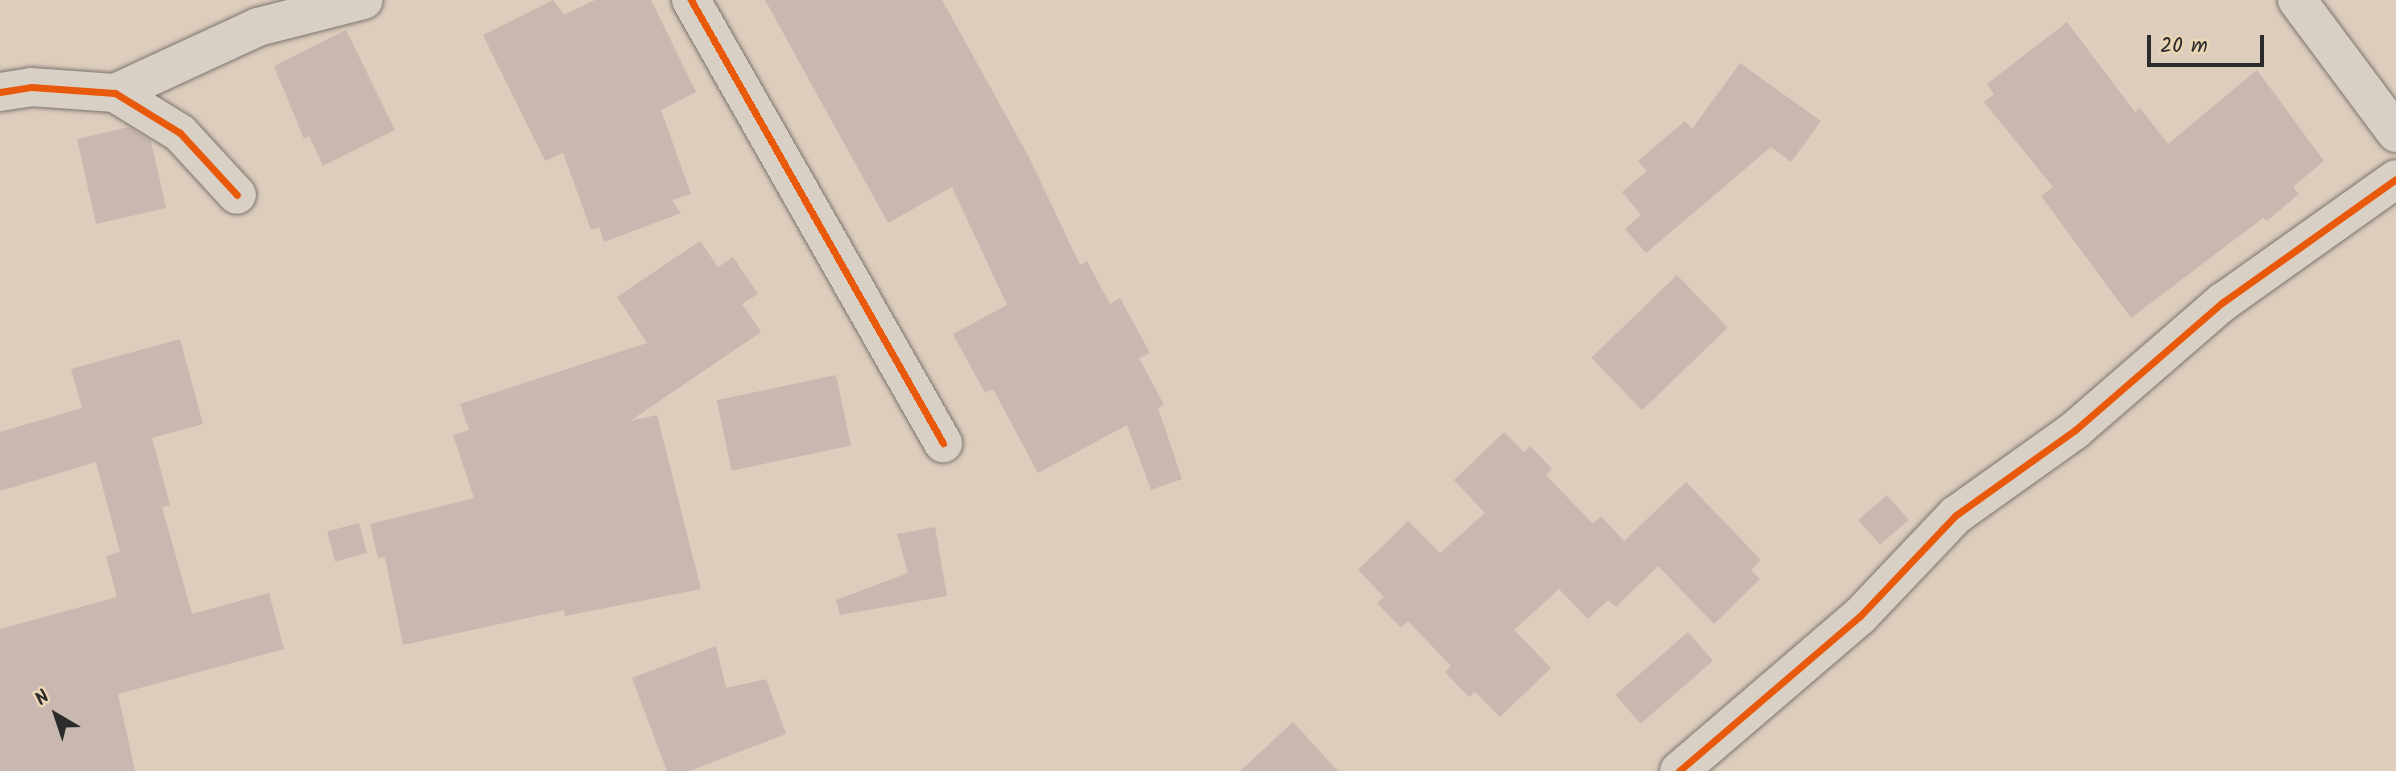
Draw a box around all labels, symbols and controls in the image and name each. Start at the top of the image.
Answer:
scale bar [2151,21,2268,65]
text: 20 m [2160,30,2208,63]
north arrow [21,680,91,750]
text: N [29,683,57,714]

